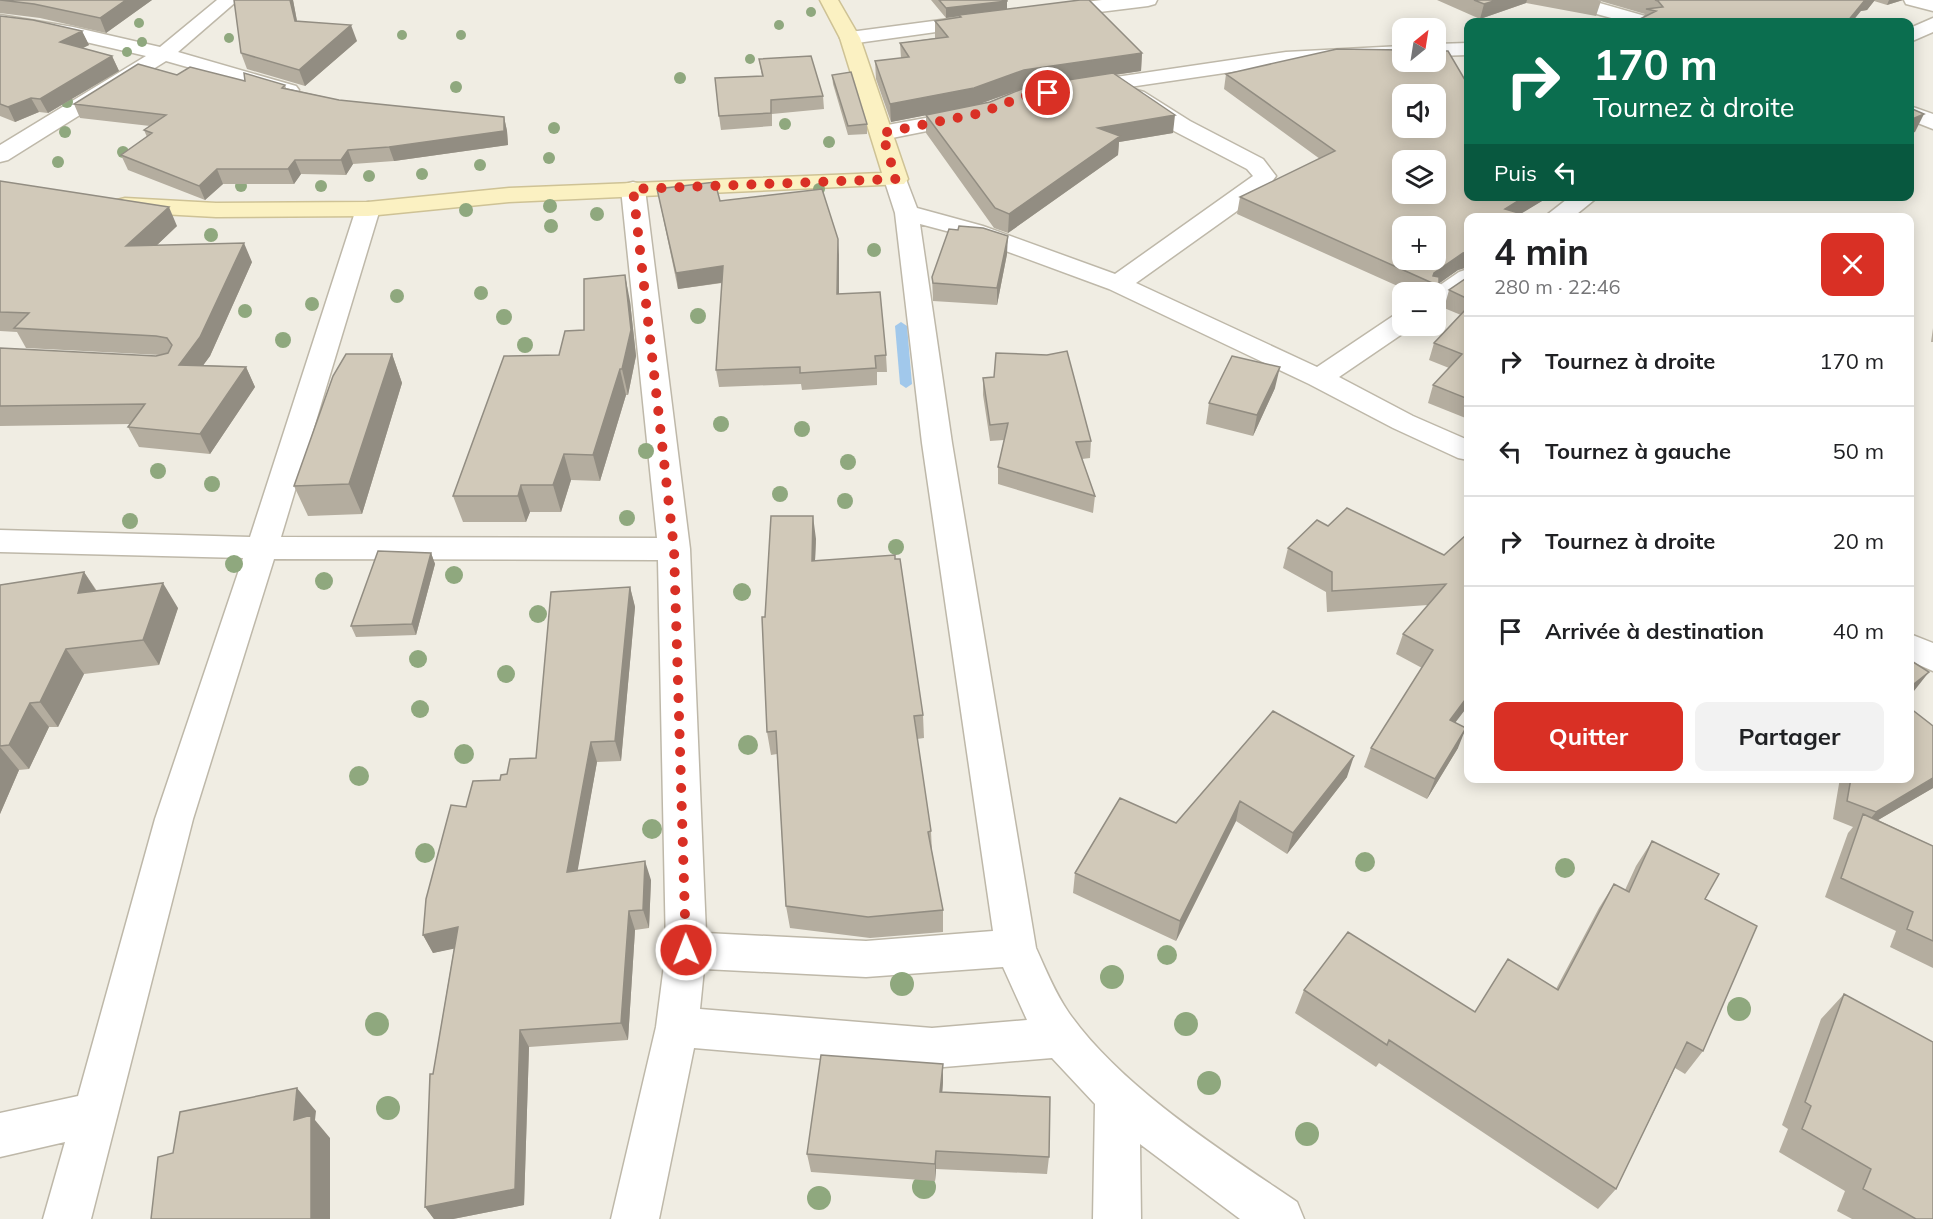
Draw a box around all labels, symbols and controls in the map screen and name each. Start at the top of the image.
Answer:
north arrow [1392,18,1446,72]
map controls [1392,18,1446,336]
text: 170 m [1593,38,1718,91]
icon: right [1494,42,1572,120]
pin [1022,67,1073,118]
icon: arrive [1031,76,1064,109]
button: sound [1392,84,1446,138]
text: Tournez à droite [1593,90,1794,124]
button: layers [1392,150,1446,204]
icon: left [1549,156,1582,189]
text: Puis [1494,159,1537,187]
button: + [1392,216,1446,270]
text: 4 min [1494,229,1589,274]
button: close [1821,233,1884,296]
text: 280 m · 22:46 [1494,274,1620,299]
button: − [1392,282,1446,336]
icon: right [1494,345,1527,378]
text: Tournez à droite [1545,347,1715,375]
text: 170 m [1819,347,1884,375]
icon: left [1494,435,1527,468]
text: Tournez à gauche [1545,437,1731,465]
text: 50 m [1833,437,1884,465]
icon: right [1494,525,1527,558]
text: Tournez à droite [1545,527,1715,555]
text: 20 m [1833,527,1884,555]
icon: arrive [1494,615,1527,648]
text: Arrivée à destination [1545,617,1764,645]
text: 40 m [1833,617,1884,645]
button: Quitter [1494,702,1683,771]
button: Partager [1695,702,1884,771]
position arrow [654,918,718,982]

